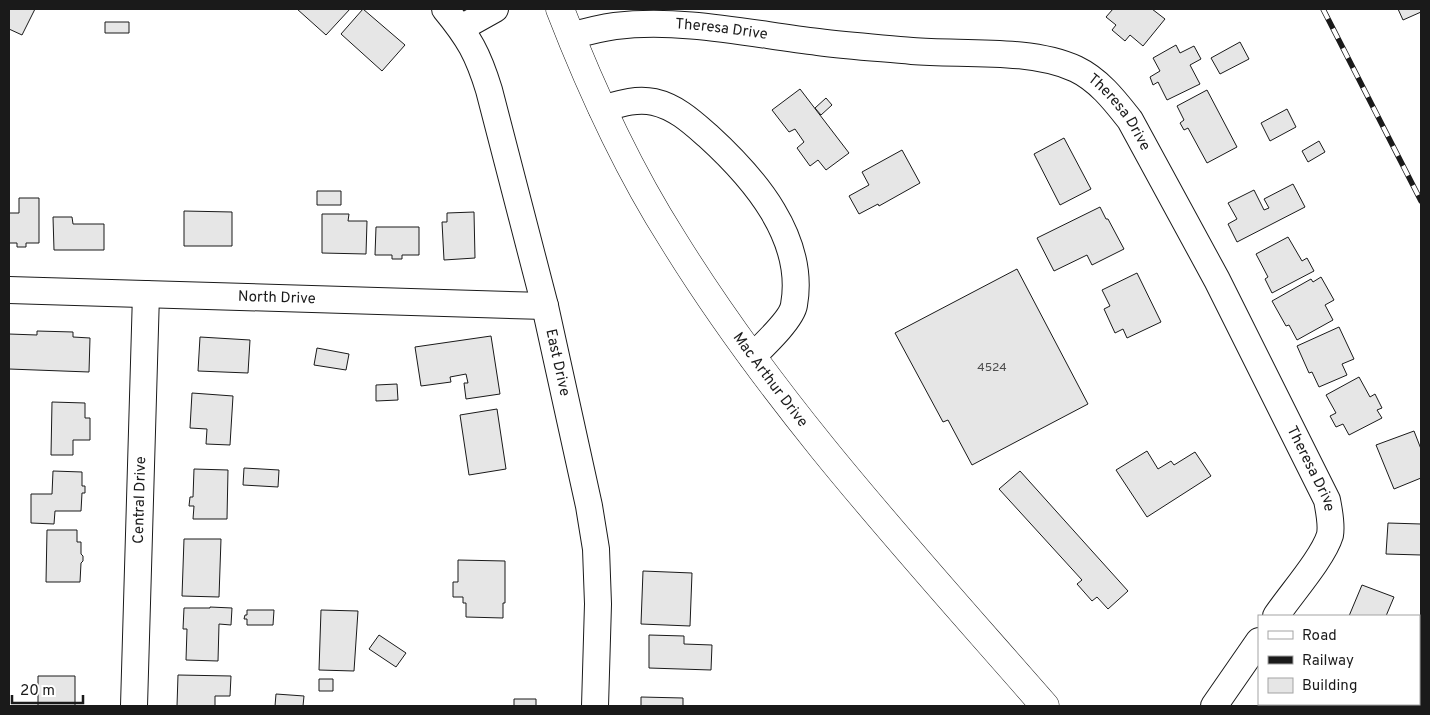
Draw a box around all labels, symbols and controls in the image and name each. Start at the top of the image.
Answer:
street label: Theresa Drive [675,15,769,44]
street label: Theresa Drive [1084,70,1154,154]
street label: North Drive [238,287,316,309]
street label: East Drive [541,327,574,398]
street label: Mac Arthur Drive [728,329,812,431]
house number: 4524 [977,360,1007,376]
street label: Theresa Drive [1282,423,1338,513]
street label: Central Drive [129,456,151,544]
legend [1258,615,1420,705]
text: Road [1302,627,1337,646]
text: Railway [1302,652,1354,671]
scale bar [12,672,84,704]
text: Building [1302,677,1357,696]
text: 20 m [20,682,55,701]

